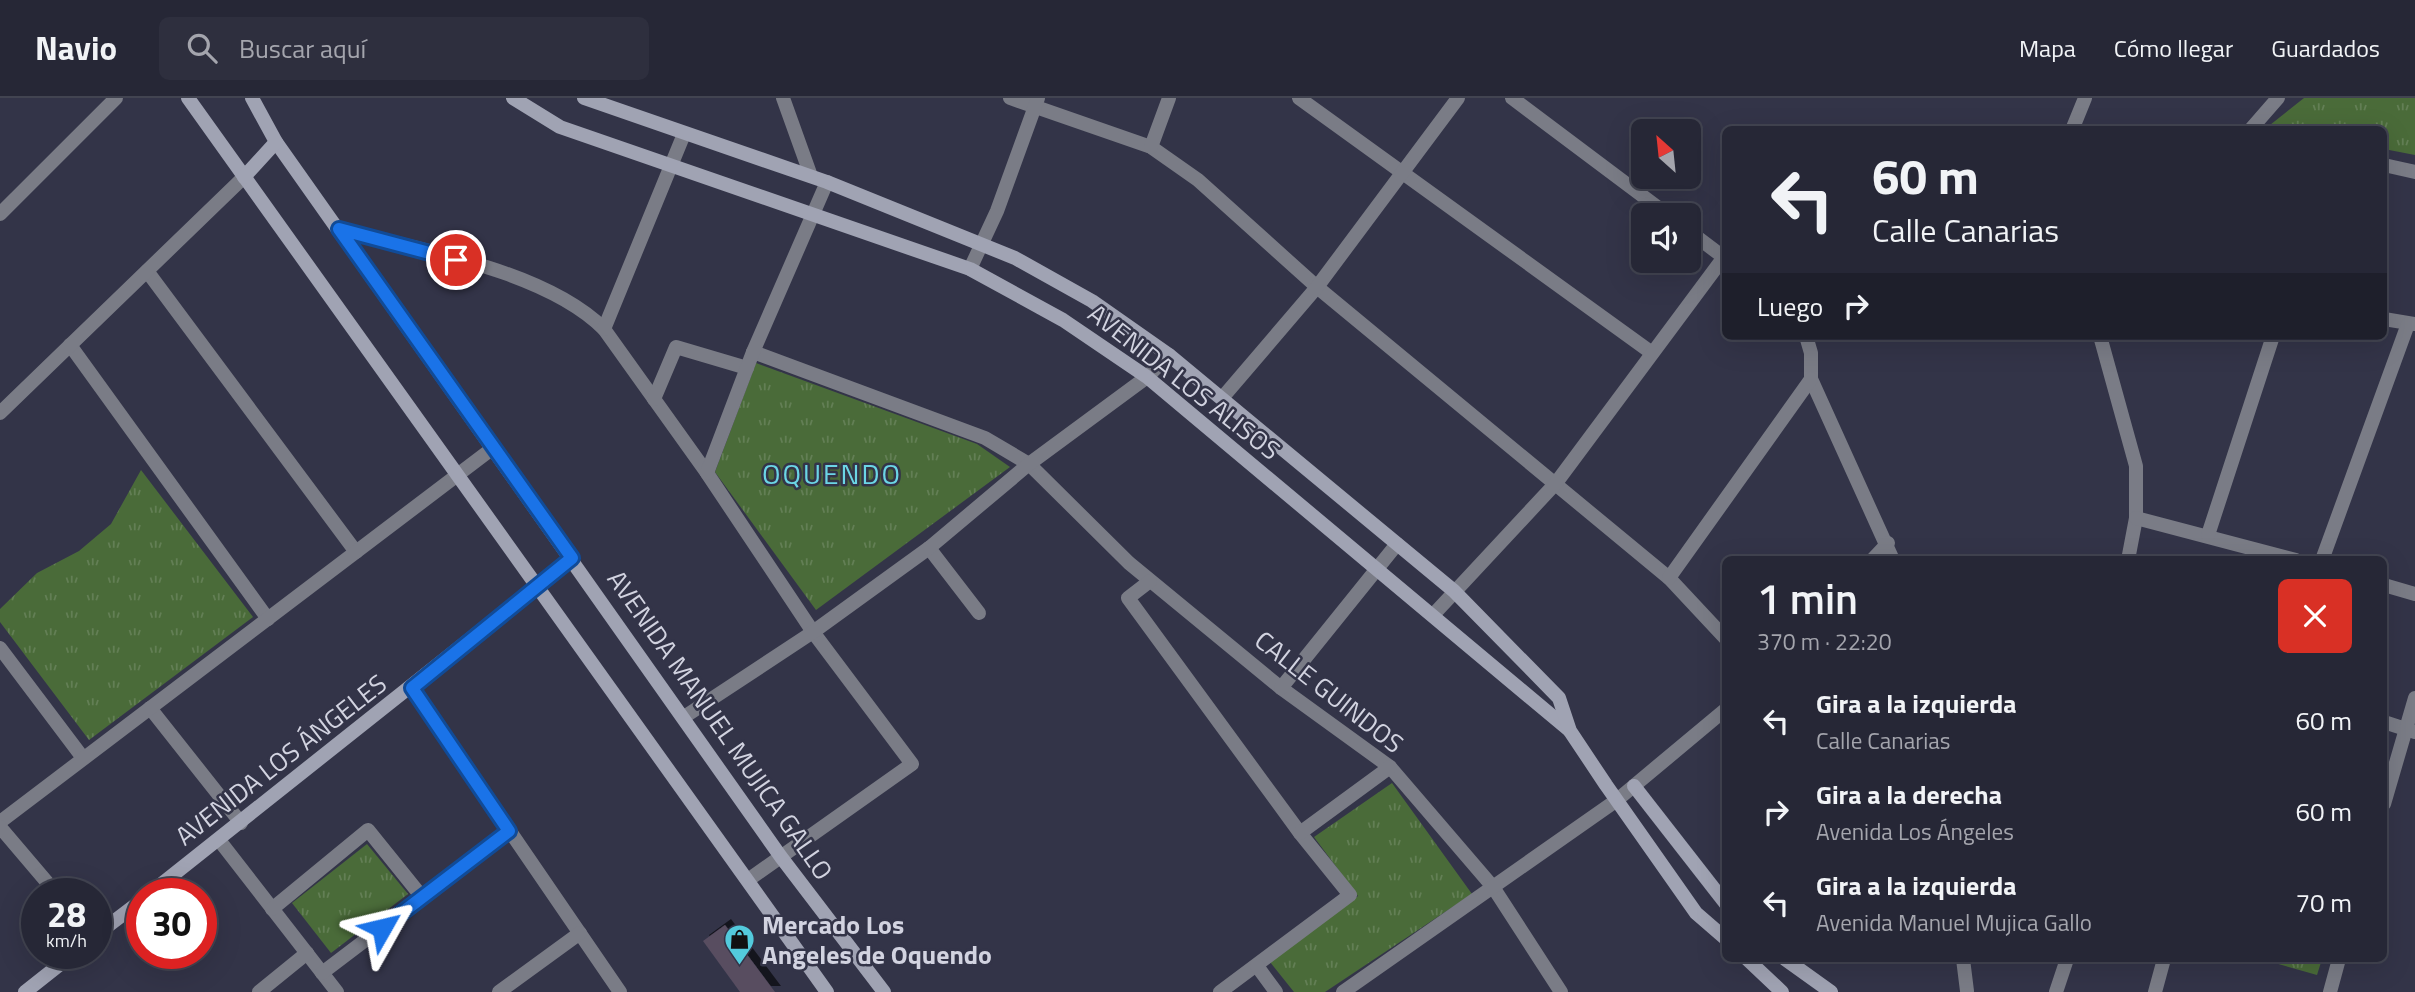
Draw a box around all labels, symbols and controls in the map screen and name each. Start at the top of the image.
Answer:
search box [159,17,649,80]
text: Navio [35,23,117,73]
icon: search [183,29,221,67]
text: Buscar aquí [239,29,366,68]
text: Mapa [2019,30,2076,66]
text: Cómo llegar [2114,30,2233,66]
text: Guardados [2271,30,2380,66]
north arrow [1631,119,1701,189]
map controls [1631,119,1701,273]
text: 60 m [1872,138,1979,213]
icon: left [1757,154,1848,245]
button: sound [1631,203,1701,273]
text: Calle Canarias [1872,206,2059,254]
pin [426,230,486,290]
icon: arrive [437,241,475,279]
text: Luego [1757,287,1823,326]
icon: right [1837,287,1875,325]
street label: AVENIDA LOS ALISOS [1080,294,1289,469]
district label: OQUENDO [762,452,902,495]
street label: AVENIDA MANUEL MUJICA GALLO [598,562,843,888]
text: 1 min [1757,566,1858,630]
button: close [2278,579,2352,653]
street label: CALLE GUINDOS [1247,621,1412,762]
text: 370 m · 22:20 [1757,624,1892,659]
street label: AVENIDA LOS ÁNGELES [167,664,395,855]
text: Gira a la izquierda [1816,684,2017,723]
text: 60 m [2295,701,2352,740]
icon: left [1757,702,1795,740]
text: Calle Canarias [1816,723,1950,758]
text: Gira a la derecha [1816,775,2002,814]
text: 60 m [2295,792,2352,831]
icon: right [1757,793,1795,831]
text: Avenida Los Ángeles [1816,814,2014,849]
text: Gira a la izquierda [1816,866,2017,905]
speed limit sign: 30 [126,878,217,969]
text: 70 m [2295,883,2352,922]
icon: left [1757,884,1795,922]
text: 28 [47,887,86,941]
position arrow [345,891,419,965]
place label: Mercado Los Angeles de Oquendo [762,905,992,974]
text: Avenida Manuel Mujica Gallo [1816,905,2092,940]
shop icon: Mercado Los Angeles de Oquendo [722,923,756,967]
text: km/h [46,927,87,954]

